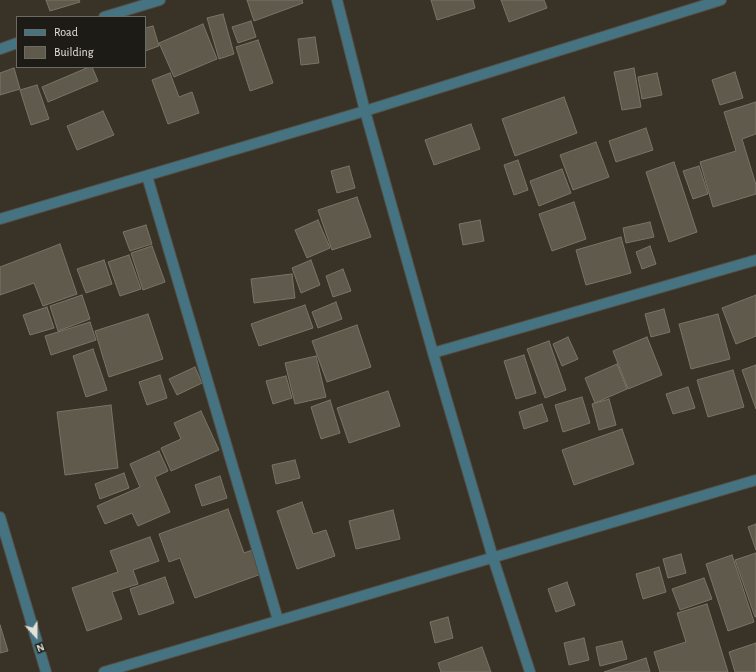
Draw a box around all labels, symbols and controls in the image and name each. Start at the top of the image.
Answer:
legend [16,16,146,68]
text: Road [54,26,78,38]
text: Building [54,46,94,58]
north arrow [16,616,56,656]
text: N [35,641,46,654]

